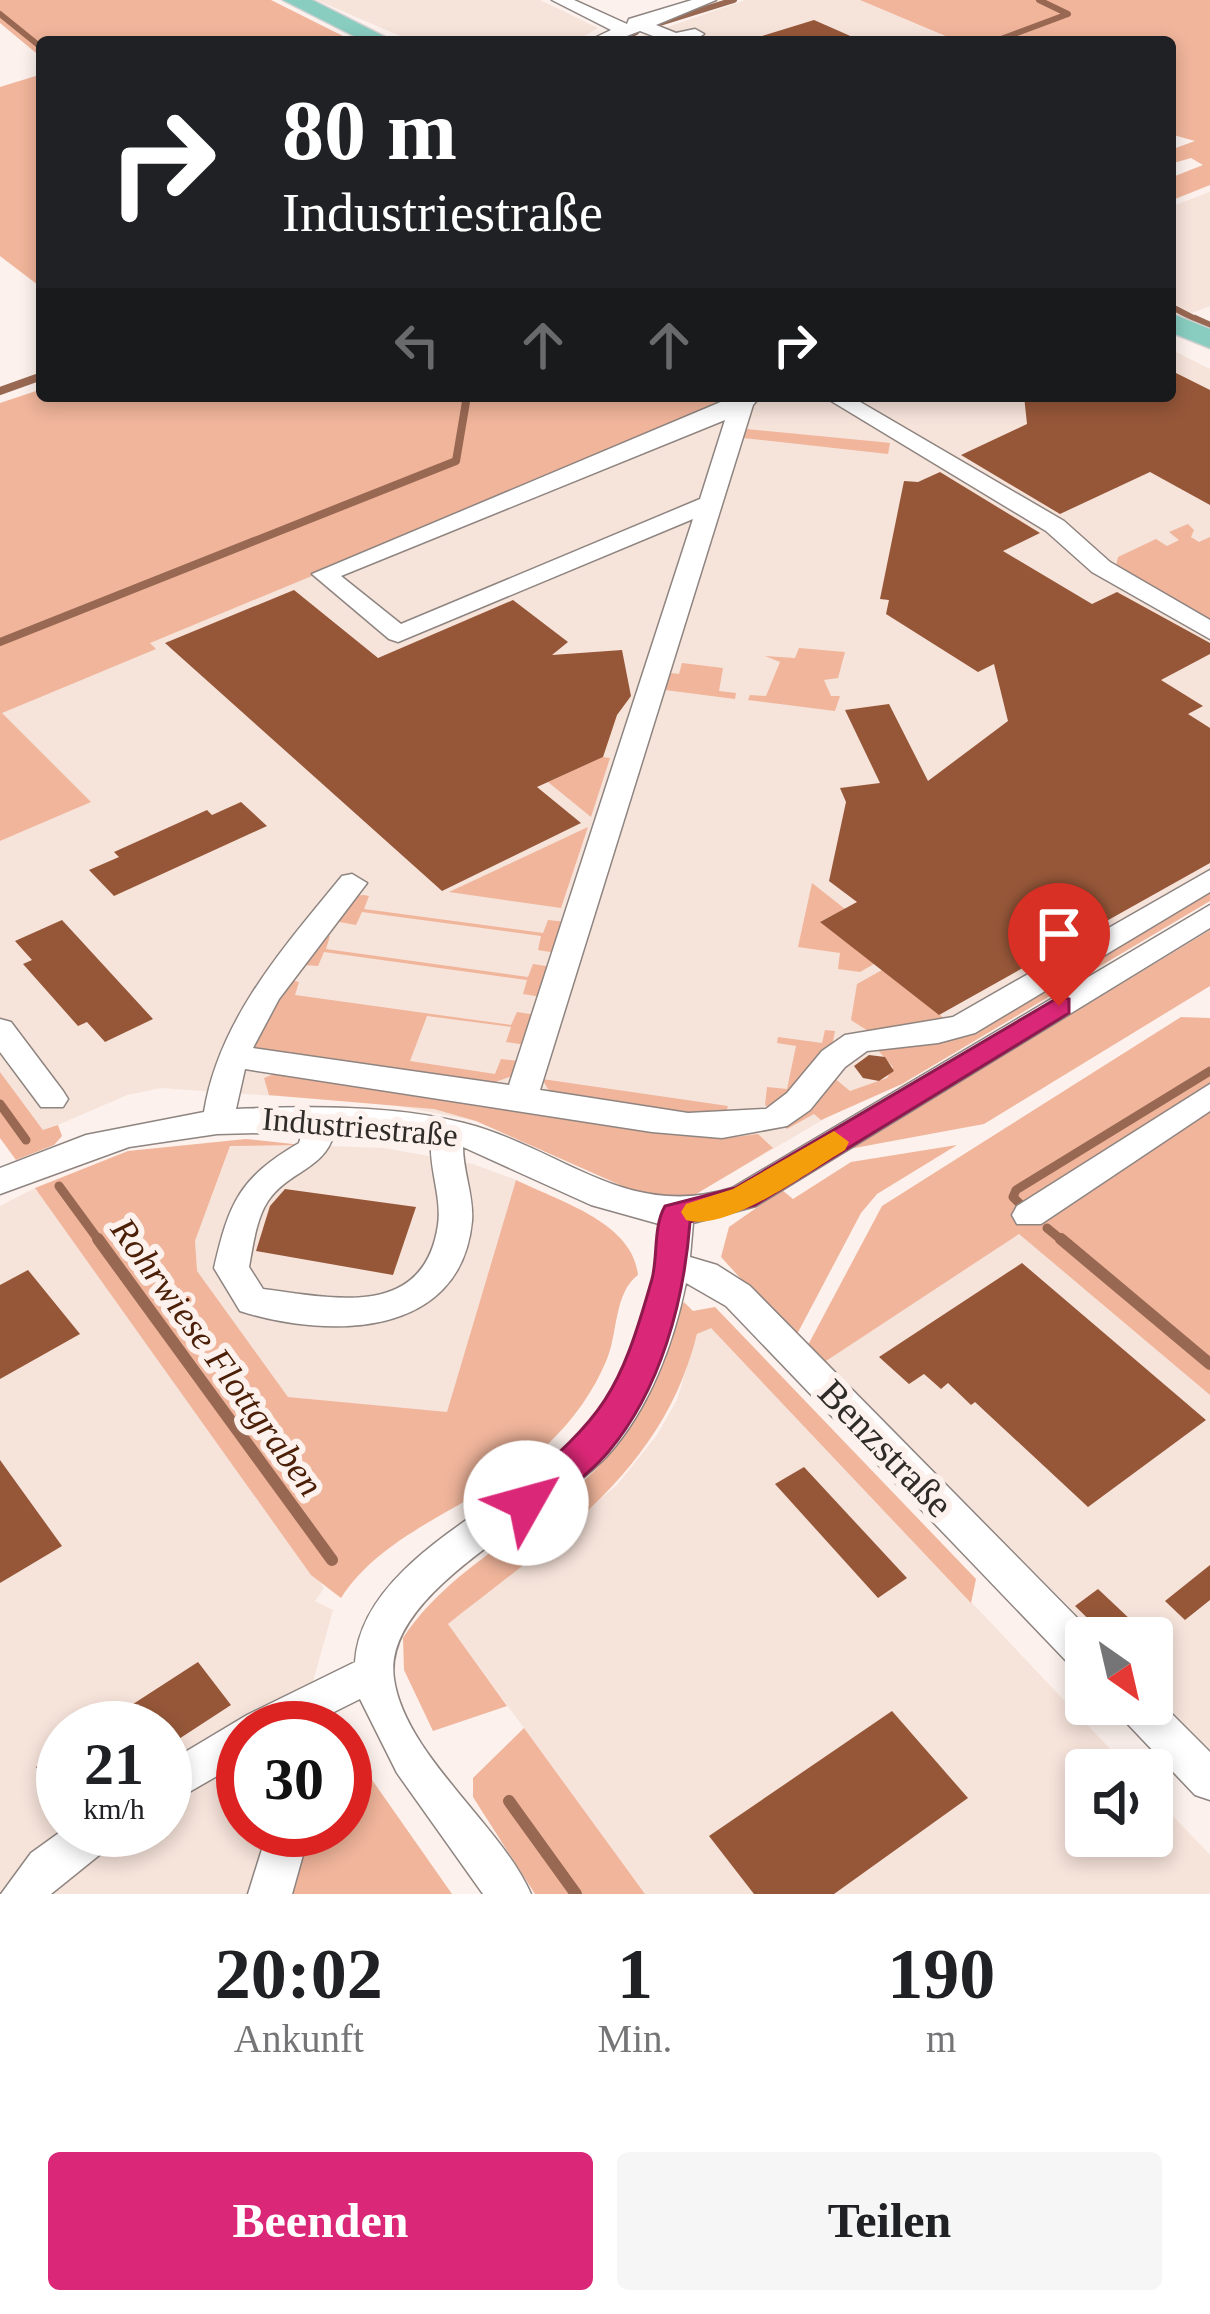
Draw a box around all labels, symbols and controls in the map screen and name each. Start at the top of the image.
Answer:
icon: right [84,84,240,240]
text: 80 m [282,84,457,177]
text: Industriestraße [282,183,603,243]
icon: left [384,312,450,378]
icon: ahead [510,312,576,378]
icon: ahead [636,312,702,378]
icon: right [762,312,828,378]
pin [1008,883,1110,1006]
icon: arrive [1026,901,1092,967]
street label: Industriestraße [261,1101,459,1153]
water label: Rohrwiese Flottgraben [102,1210,331,1503]
street label: Benzstraße [810,1371,962,1525]
position arrow [463,1440,589,1566]
north arrow [1065,1617,1173,1725]
map controls [1065,1617,1173,1857]
speed limit sign: 30 [216,1701,372,1857]
text: 21 [84,1731,144,1797]
button: sound [1065,1749,1173,1857]
text: km/h [83,1792,145,1825]
text: 20:02 [215,1934,383,2014]
text: 1 [617,1934,653,2014]
text: 190 [887,1934,995,2014]
text: Ankunft [234,2017,364,2060]
text: Min. [598,2017,672,2060]
text: m [926,2017,956,2060]
button: Beenden [48,2152,593,2290]
button: Teilen [617,2152,1162,2290]

